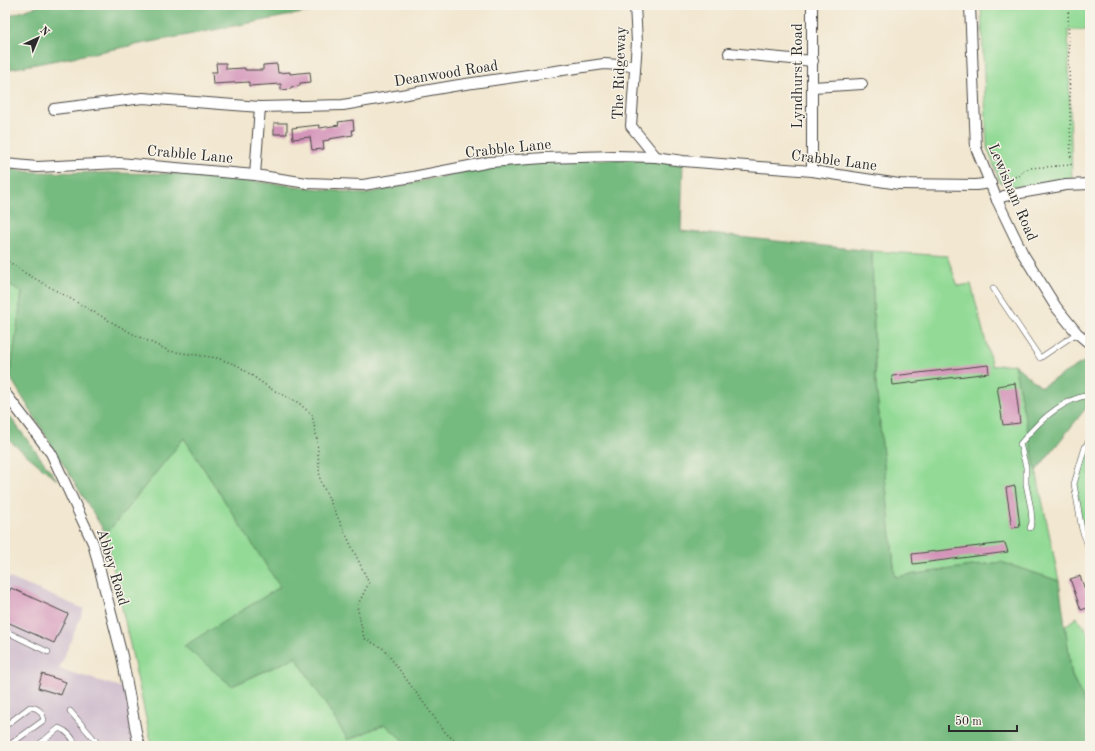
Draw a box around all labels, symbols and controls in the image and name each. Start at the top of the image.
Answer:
north arrow [18,18,58,58]
street label: Lyndhurst Road [791,23,806,129]
text: N [37,25,51,39]
street label: The Ridgeway [611,26,630,120]
street label: Deanwood Road [393,59,500,90]
street label: Crabble Lane [464,137,552,161]
street label: Lewisham Road [984,142,1039,244]
street label: Crabble Lane [146,144,234,167]
street label: Crabble Lane [790,149,878,174]
street label: Abbey Road [93,527,130,608]
scale bar [949,707,1017,733]
text: 50 m [955,715,982,728]

